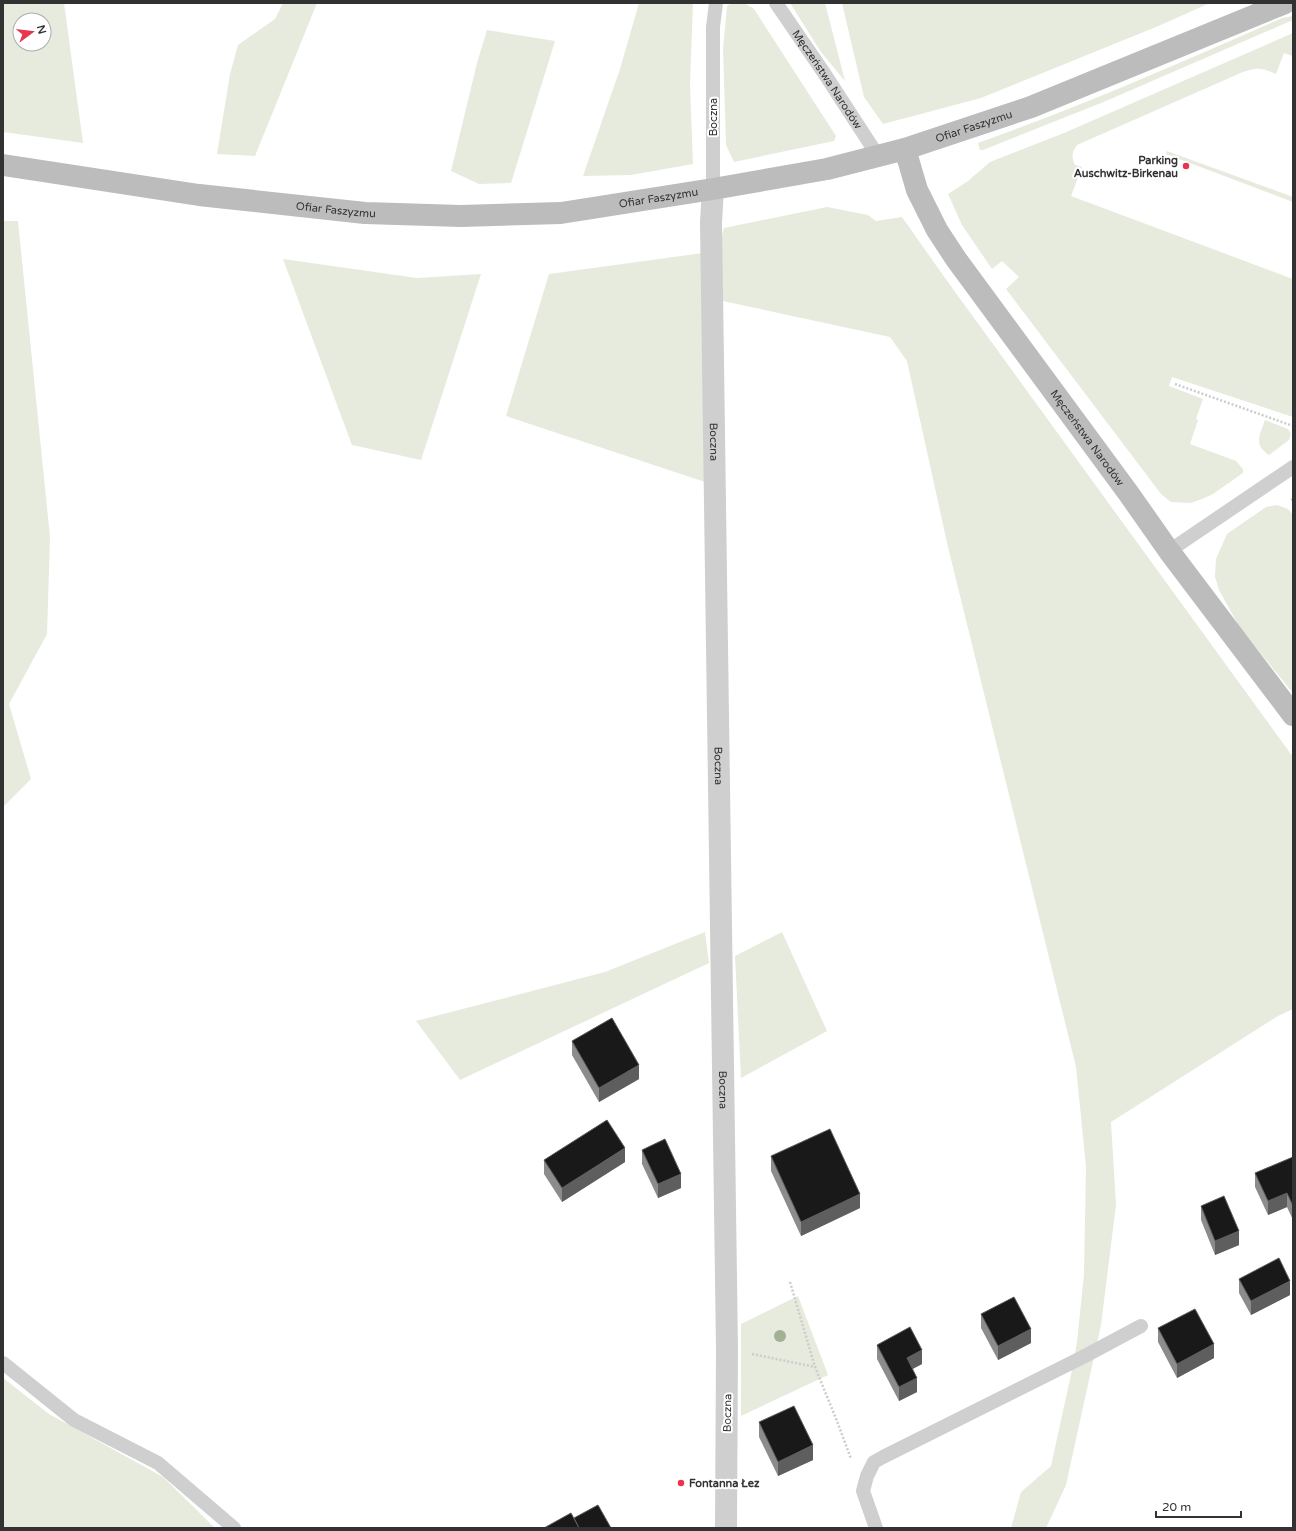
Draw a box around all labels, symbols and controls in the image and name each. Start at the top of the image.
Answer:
north arrow [12,12,52,52]
text: N [34,24,49,35]
street label: Męczeństwa Narodów [789,28,865,132]
street label: Boczna [707,98,720,136]
street label: Ofiar Faszyzmu [934,108,1014,145]
place label: Parking Auschwitz-Birkenau [1074,154,1178,180]
marker: Parking Auschwitz-Birkenau [1181,161,1191,171]
street label: Ofiar Faszyzmu [618,185,699,211]
street label: Ofiar Faszyzmu [295,200,376,220]
street label: Męczeństwa Narodów [1047,387,1127,489]
street label: Boczna [707,423,720,461]
street label: Boczna [711,747,725,785]
street label: Boczna [716,1071,730,1109]
street label: Boczna [721,1394,734,1432]
place label: Fontanna Łez [689,1477,760,1490]
marker: Fontanna Łez [676,1478,686,1488]
scale bar [1156,1493,1241,1519]
text: 20 m [1162,1500,1191,1514]

